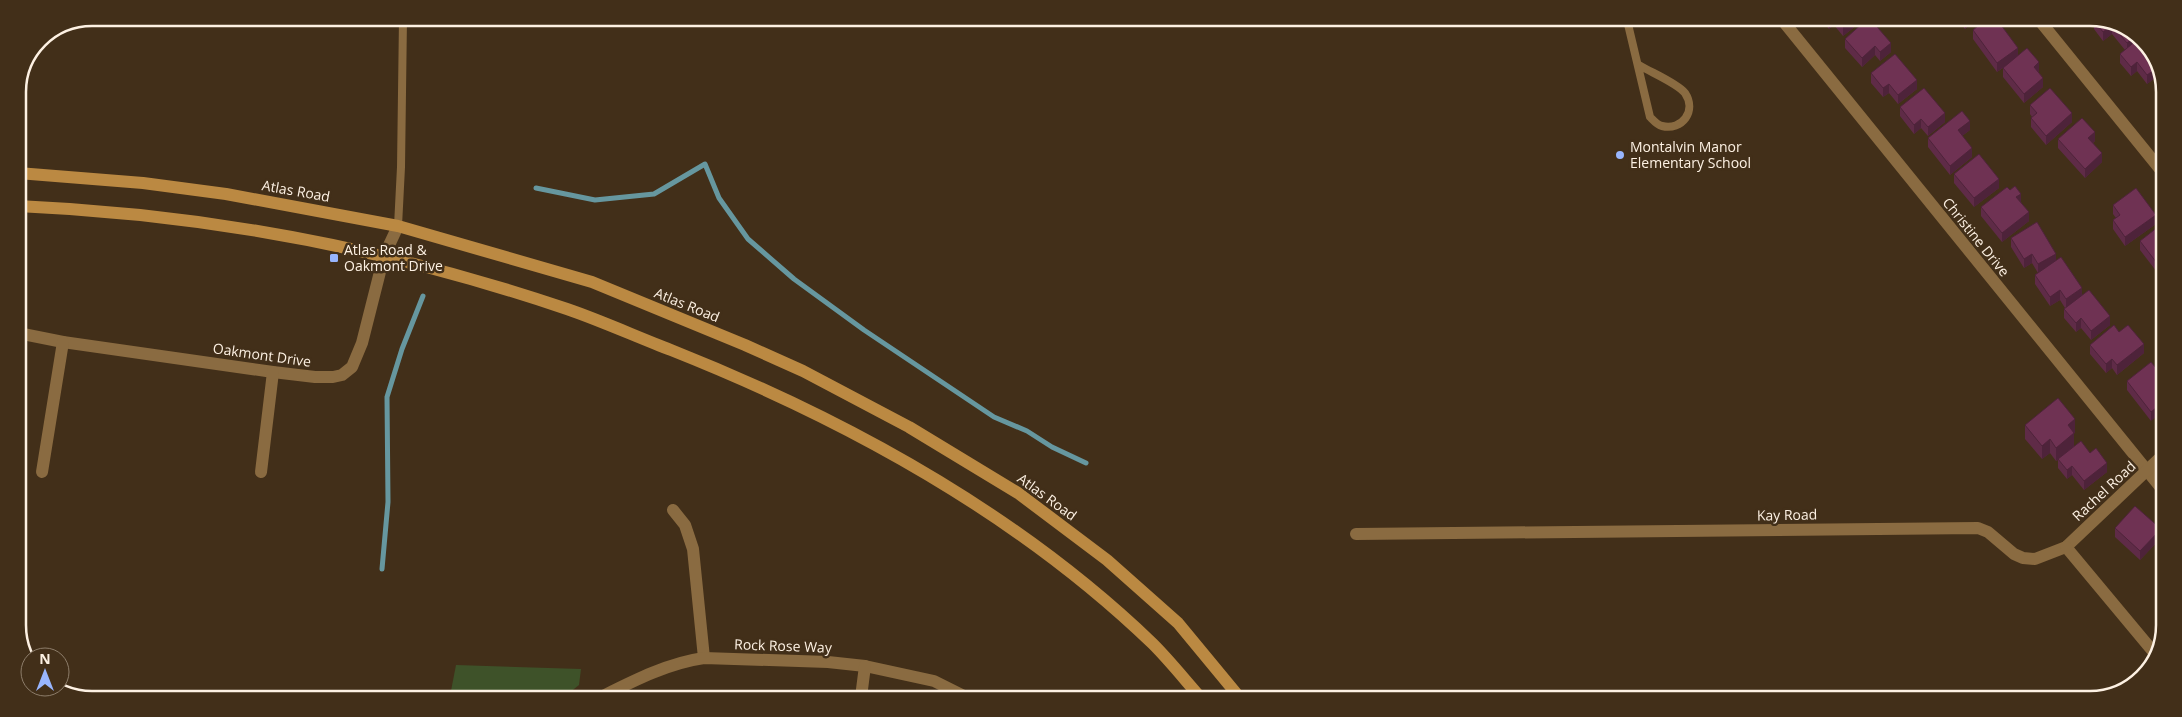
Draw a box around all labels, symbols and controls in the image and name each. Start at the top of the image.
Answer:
place label: Montalvin Manor Elementary School [1630,137,1751,172]
marker: Montalvin Manor Elementary School [1614,149,1626,161]
street label: Atlas Road [261,175,332,206]
street label: Christine Drive [1939,193,2014,280]
place label: Atlas Road & Oakmont Drive [344,240,443,275]
marker: Atlas Road & Oakmont Drive [328,252,340,264]
street label: Atlas Road [652,283,723,326]
street label: Oakmont Drive [212,338,312,371]
street label: Rachel Road [2068,456,2139,525]
street label: Atlas Road [1014,469,1081,525]
street label: Kay Road [1757,504,1817,525]
street label: Rock Rose Way [734,634,833,657]
north arrow [20,647,70,697]
text: N [39,649,51,668]

